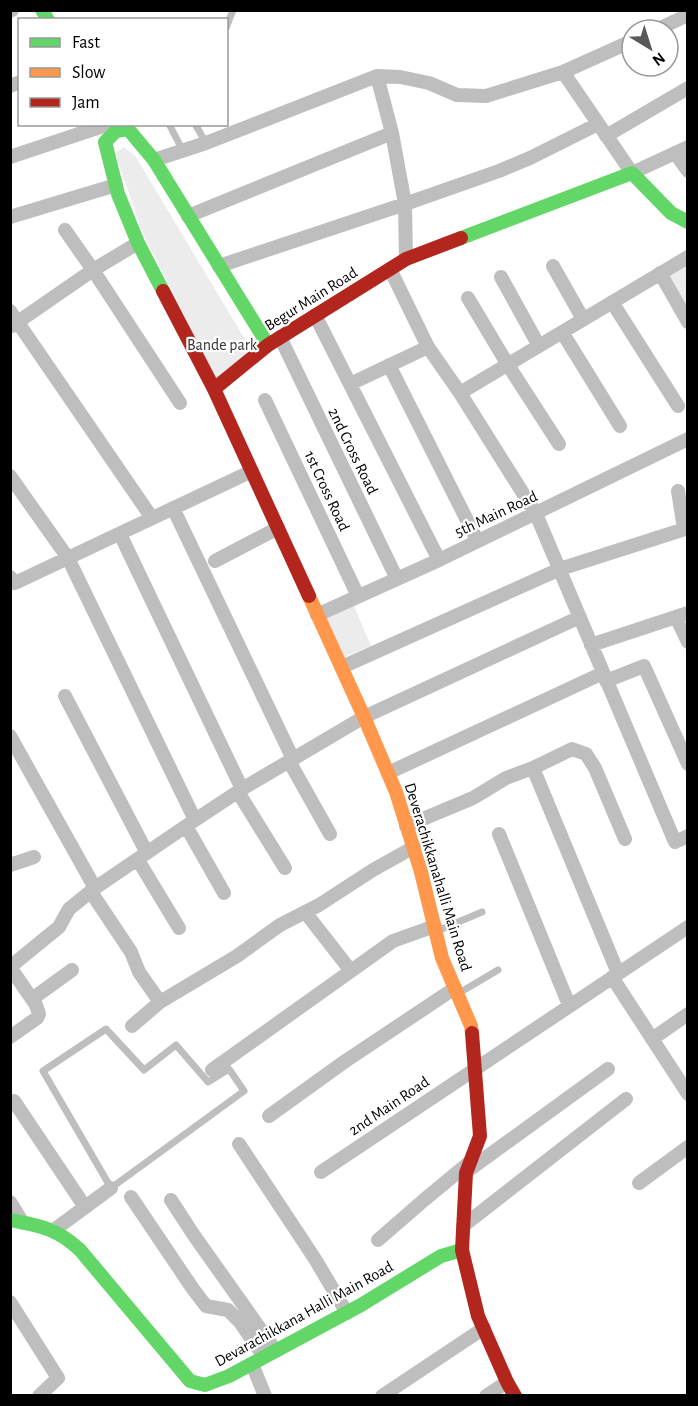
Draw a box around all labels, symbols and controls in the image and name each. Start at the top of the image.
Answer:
legend [18,18,228,126]
north arrow [620,18,680,78]
text: Fast [72,34,100,52]
text: N [649,49,668,69]
text: Slow [72,64,105,82]
text: Jam [72,94,100,112]
street label: Begur Main Road [262,264,360,334]
park label: Bande park [187,337,258,353]
street label: 2nd Cross Road [325,405,381,497]
street label: 1st Cross Road [301,448,353,534]
street label: 5th Main Road [452,488,540,540]
street label: Deverachikkanahalli Main Road [402,781,474,973]
street label: 2nd Main Road [346,1073,432,1139]
street label: Devarachikkana Halli Main Road [212,1258,396,1370]

